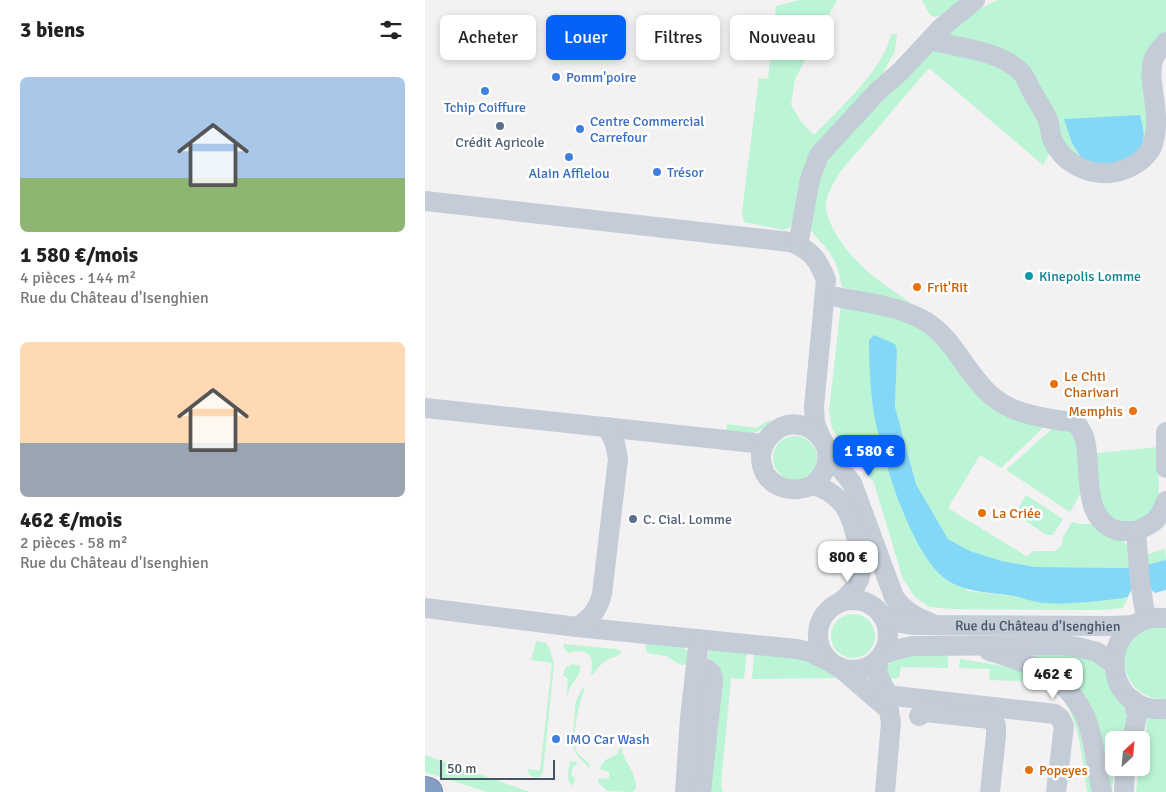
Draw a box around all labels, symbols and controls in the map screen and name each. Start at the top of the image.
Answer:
chip: Acheter [440,15,536,60]
chip: Louer [546,15,626,60]
chip: Filtres [636,15,720,60]
chip: Nouveau [730,15,834,60]
icon: filters [377,16,405,44]
text: 3 biens [20,17,85,43]
place label: Pomm'poire [566,69,636,86]
marker: Pomm'poire [550,71,562,83]
marker: Tchip Coiffure [479,85,491,97]
place label: Tchip Coiffure [444,99,526,116]
icon: home [168,110,258,200]
place label: Centre Commercial Carrefour [590,113,704,146]
marker: Crédit Agricole [494,120,506,132]
marker: Centre Commercial Carrefour [574,123,586,135]
place label: Crédit Agricole [455,134,545,151]
marker: Alain Afflelou [563,151,575,163]
place label: Trésor [667,164,705,181]
place label: Alain Afflelou [528,165,610,182]
marker: Trésor [651,166,663,178]
text: 1 580 €/mois [20,242,138,268]
text: 4 pièces · 144 m² [20,268,136,288]
place label: Kinepolis Lomme [1039,268,1141,285]
marker: Kinepolis Lomme [1023,270,1035,282]
place label: Frit'Rit [927,279,968,296]
marker: Frit'Rit [911,281,923,293]
text: Rue du Château d'Isenghien [20,288,209,308]
place label: Le Chti Charivari [1064,368,1119,401]
icon: home [168,375,258,465]
marker: Le Chti Charivari [1048,378,1060,390]
place label: Memphis [1069,403,1123,420]
marker: Memphis [1127,405,1139,417]
pin: 1 580 € [823,434,915,477]
text: 1 580 € [844,441,894,461]
place label: La Criée [992,505,1041,522]
text: 462 €/mois [20,507,122,533]
marker: La Criée [976,507,988,519]
place label: C. Cial. Lomme [643,511,732,528]
marker: C. Cial. Lomme [627,513,639,525]
text: 2 pièces · 58 m² [20,533,128,553]
pin: 800 € [813,540,883,583]
text: 800 € [829,547,867,567]
text: Rue du Château d'Isenghien [20,553,209,573]
street label: Rue du Château d'Isenghien [955,617,1121,635]
pin: 462 € [1018,658,1088,700]
text: 462 € [1034,664,1072,684]
place label: IMO Car Wash [566,731,650,748]
north arrow [1105,731,1150,776]
map controls [1105,731,1150,776]
marker: IMO Car Wash [550,733,562,745]
scale bar [440,757,555,780]
text: 50 m [447,760,476,777]
place label: Popeyes [1039,762,1088,779]
marker: Popeyes [1023,764,1035,776]

